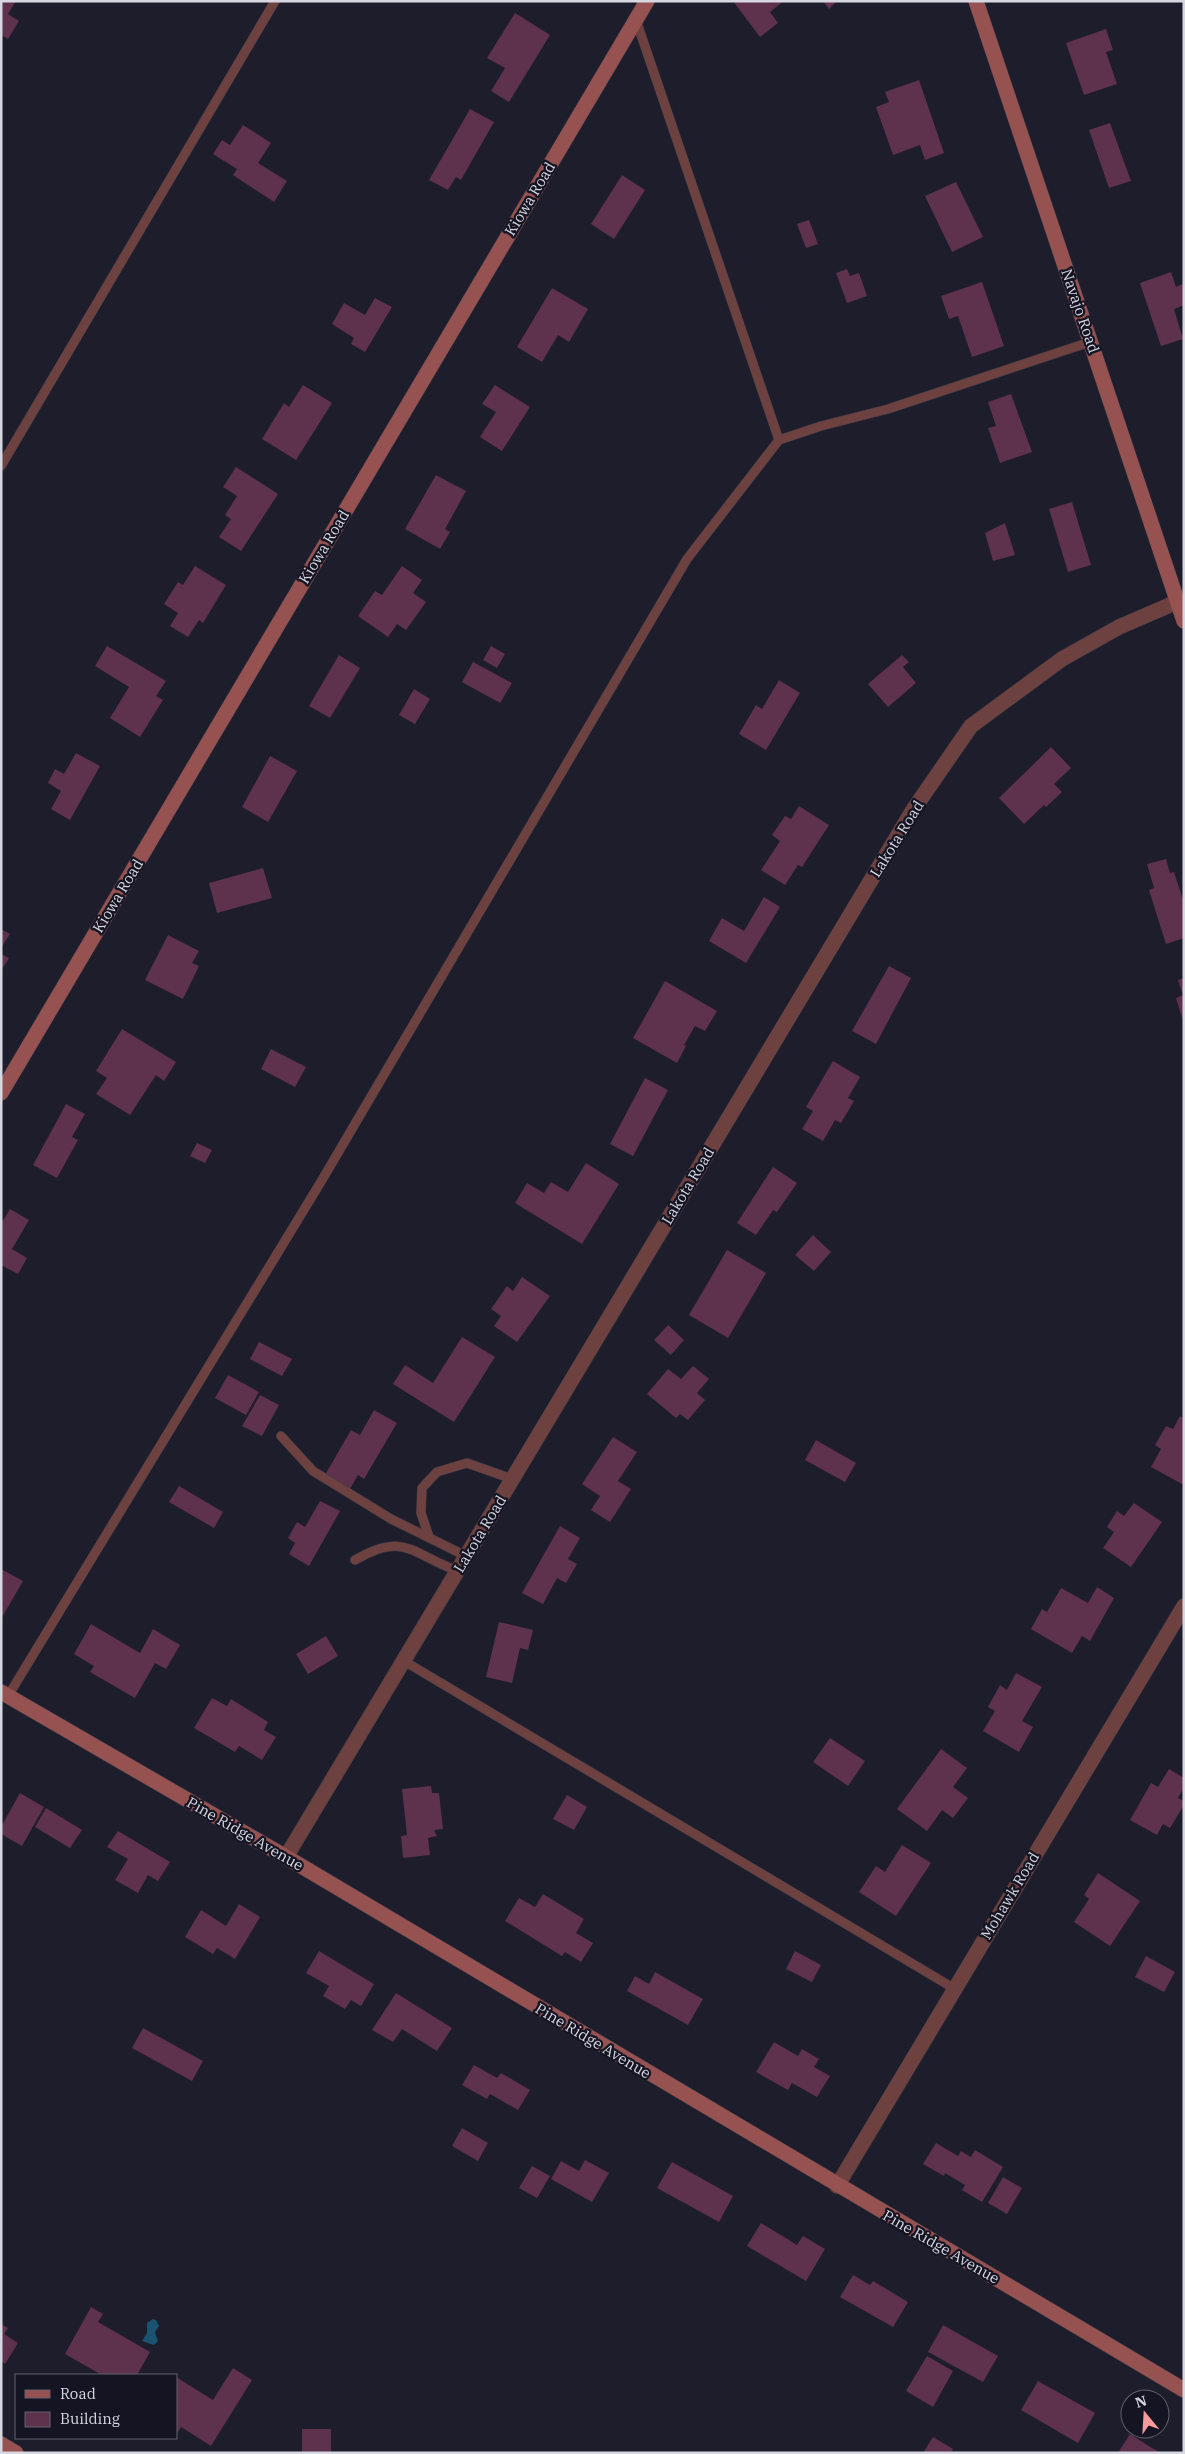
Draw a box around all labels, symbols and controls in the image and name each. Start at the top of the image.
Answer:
street label: Kiowa Road [500,158,559,239]
street label: Navajo Road [1057,266,1104,355]
street label: Kiowa Road [294,506,353,587]
street label: Lakota Road [866,797,928,881]
street label: Kiowa Road [88,855,147,936]
street label: Lakota Road [657,1144,718,1228]
street label: Lakota Road [449,1492,510,1576]
street label: Pine Ridge Avenue [184,1792,307,1875]
street label: Mohawk Road [976,1849,1043,1943]
street label: Pine Ridge Avenue [532,1999,654,2083]
street label: Pine Ridge Avenue [880,2205,1003,2288]
legend [15,2374,178,2439]
text: Road [60,2384,96,2403]
north arrow [1120,2389,1170,2439]
text: N [1133,2391,1149,2412]
text: Building [60,2409,120,2428]

